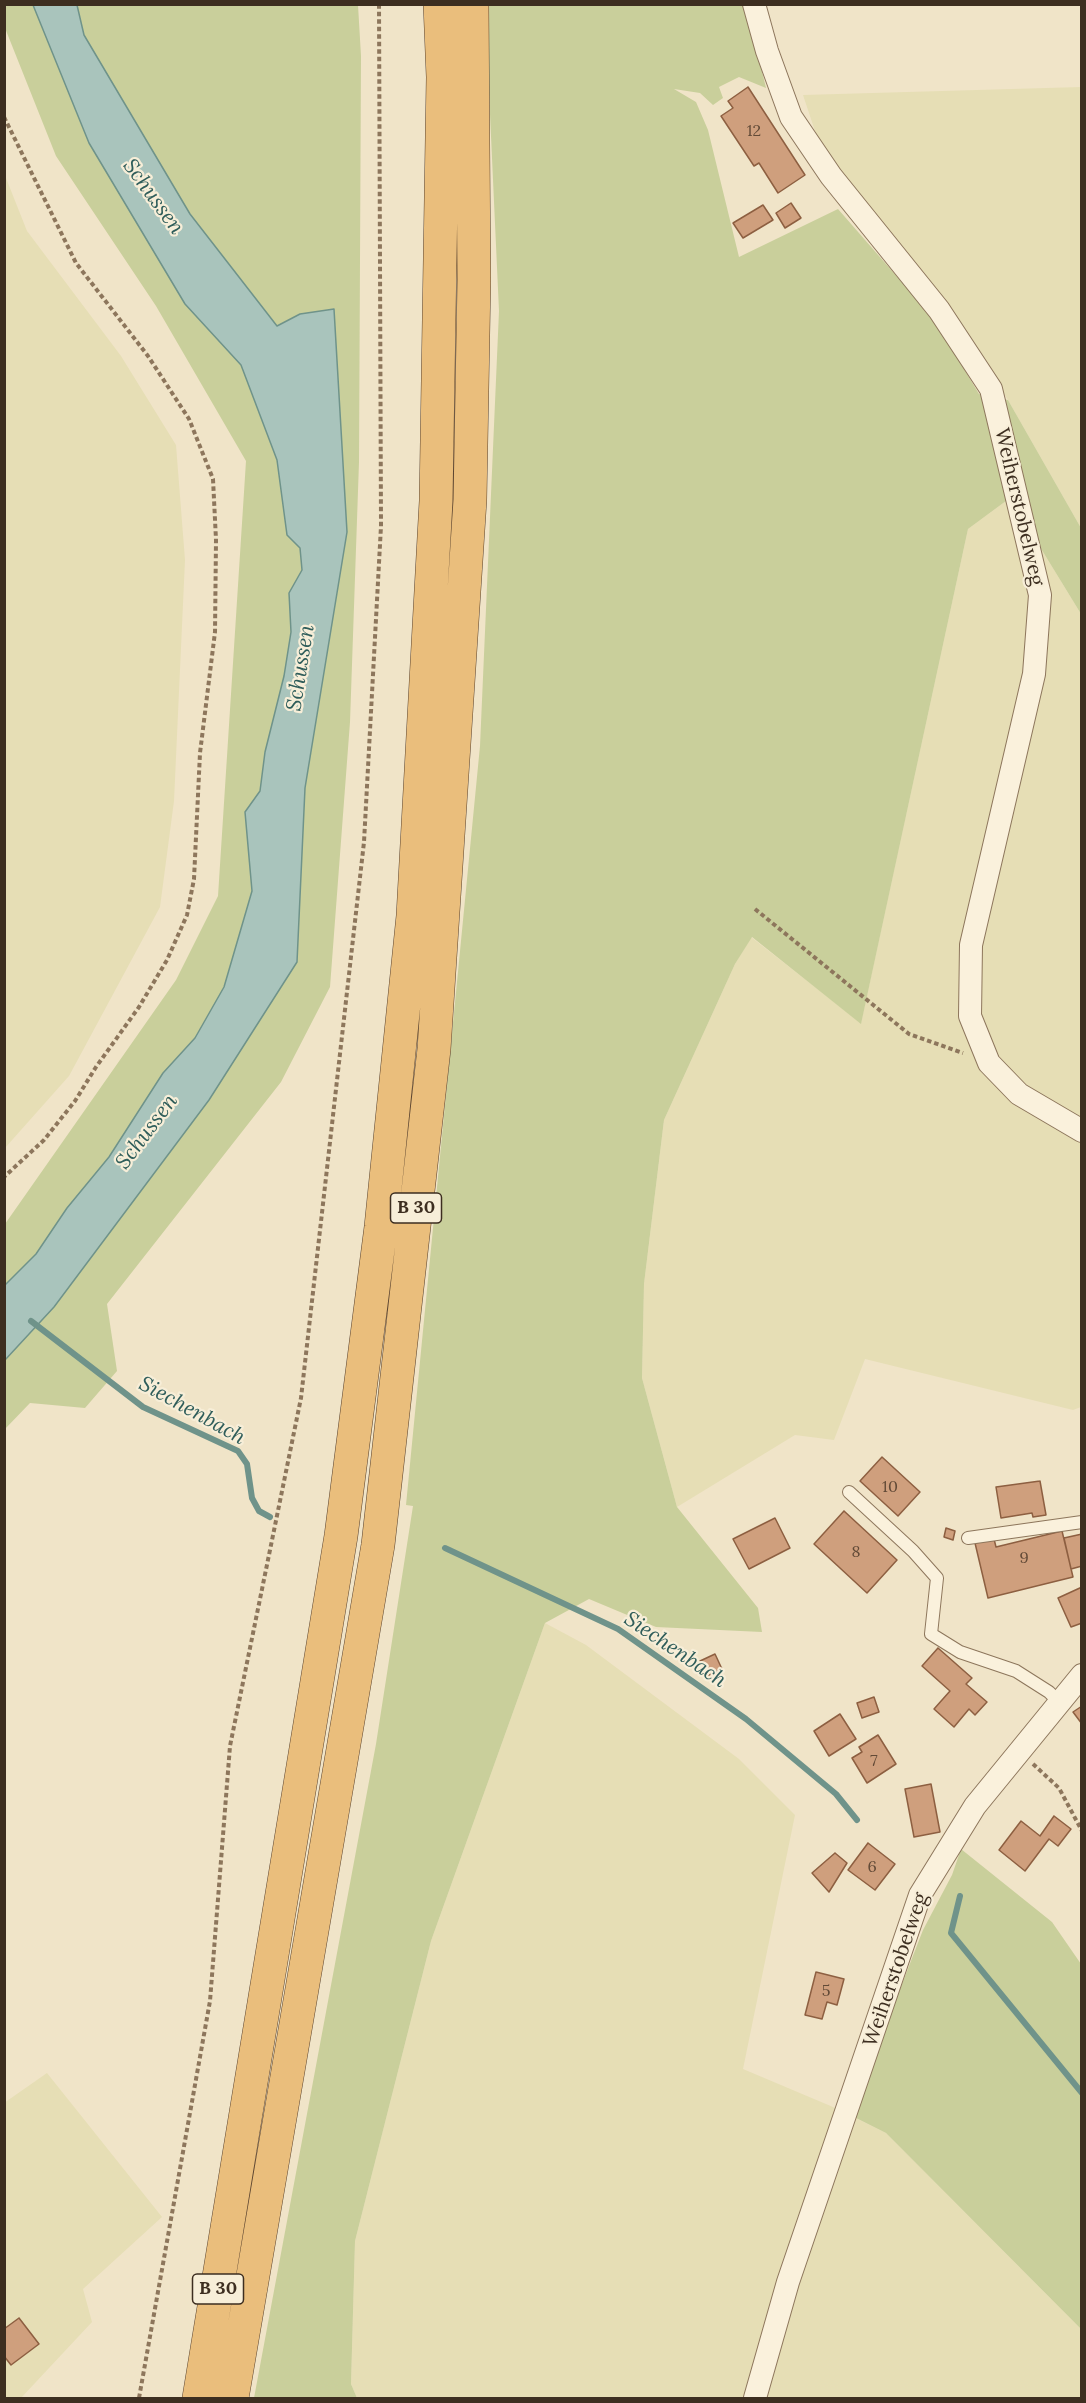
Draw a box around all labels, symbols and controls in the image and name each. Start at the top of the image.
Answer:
house number: 12 [747,121,761,141]
water label: Schussen [117,154,189,240]
street label: Weiherstobelweg [989,426,1049,588]
water label: Schussen [282,623,320,713]
water label: Schussen [111,1090,183,1174]
road number: B 30 [390,1193,442,1223]
water label: Siechenbach [134,1371,250,1451]
house number: 10 [882,1477,898,1497]
house number: 8 [852,1542,860,1562]
house number: 9 [1019,1548,1029,1568]
water label: Siechenbach [619,1607,731,1693]
house number: 7 [870,1751,878,1771]
house number: 6 [867,1857,877,1877]
street label: Weiherstobelweg [858,1890,934,2050]
house number: 5 [822,1981,830,2001]
road number: B 30 [192,2274,244,2304]

